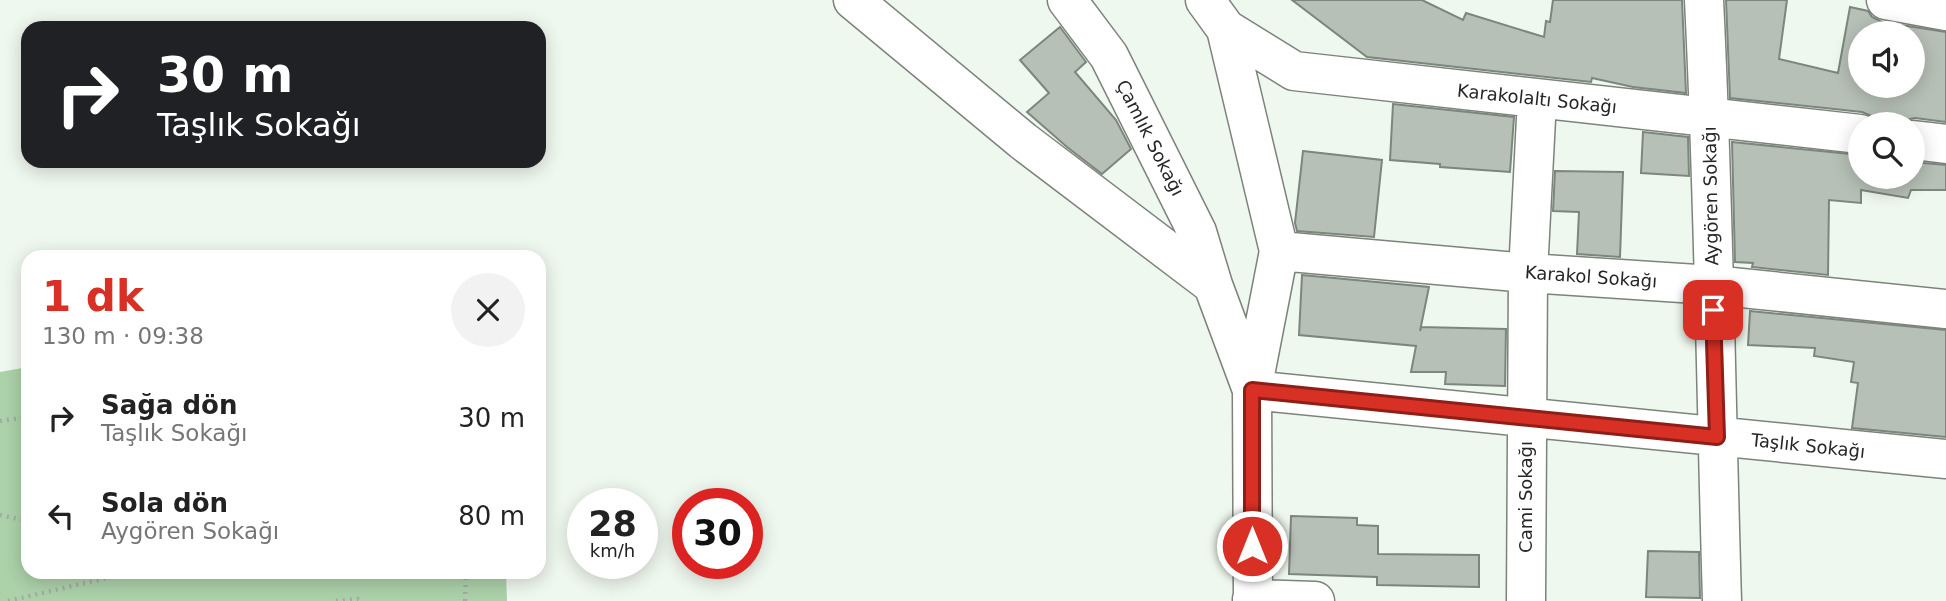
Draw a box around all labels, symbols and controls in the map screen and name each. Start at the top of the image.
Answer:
map controls [1848,21,1925,189]
button: sound [1848,21,1925,98]
text: 30 m [157,47,293,104]
icon: right [42,49,133,140]
street label: Çamlık Sokağı [1112,76,1189,199]
street label: Karakolaltı Sokağı [1456,80,1618,117]
text: Taşlık Sokağı [157,106,361,144]
button: search [1848,112,1925,189]
street label: Aygören Sokağı [1699,126,1722,266]
street label: Karakol Sokağı [1524,261,1658,292]
text: 1 dk [42,272,144,321]
button: close [451,273,525,347]
pin [1683,280,1743,340]
icon: arrive [1694,291,1732,329]
text: 130 m · 09:38 [42,323,204,349]
text: Sağa dön [101,390,237,420]
icon: right [42,399,80,437]
text: 30 m [458,403,525,433]
text: Taşlık Sokağı [101,420,247,446]
street label: Taşlık Sokağı [1749,429,1866,462]
street label: Cami Sokağı [1515,441,1536,553]
text: Sola dön [101,488,228,518]
speed limit sign: 30 [672,488,763,579]
icon: left [42,497,80,535]
text: 80 m [458,501,525,531]
text: 28 [588,504,637,544]
position arrow [1215,509,1289,583]
text: Aygören Sokağı [101,518,279,544]
text: km/h [590,540,635,561]

